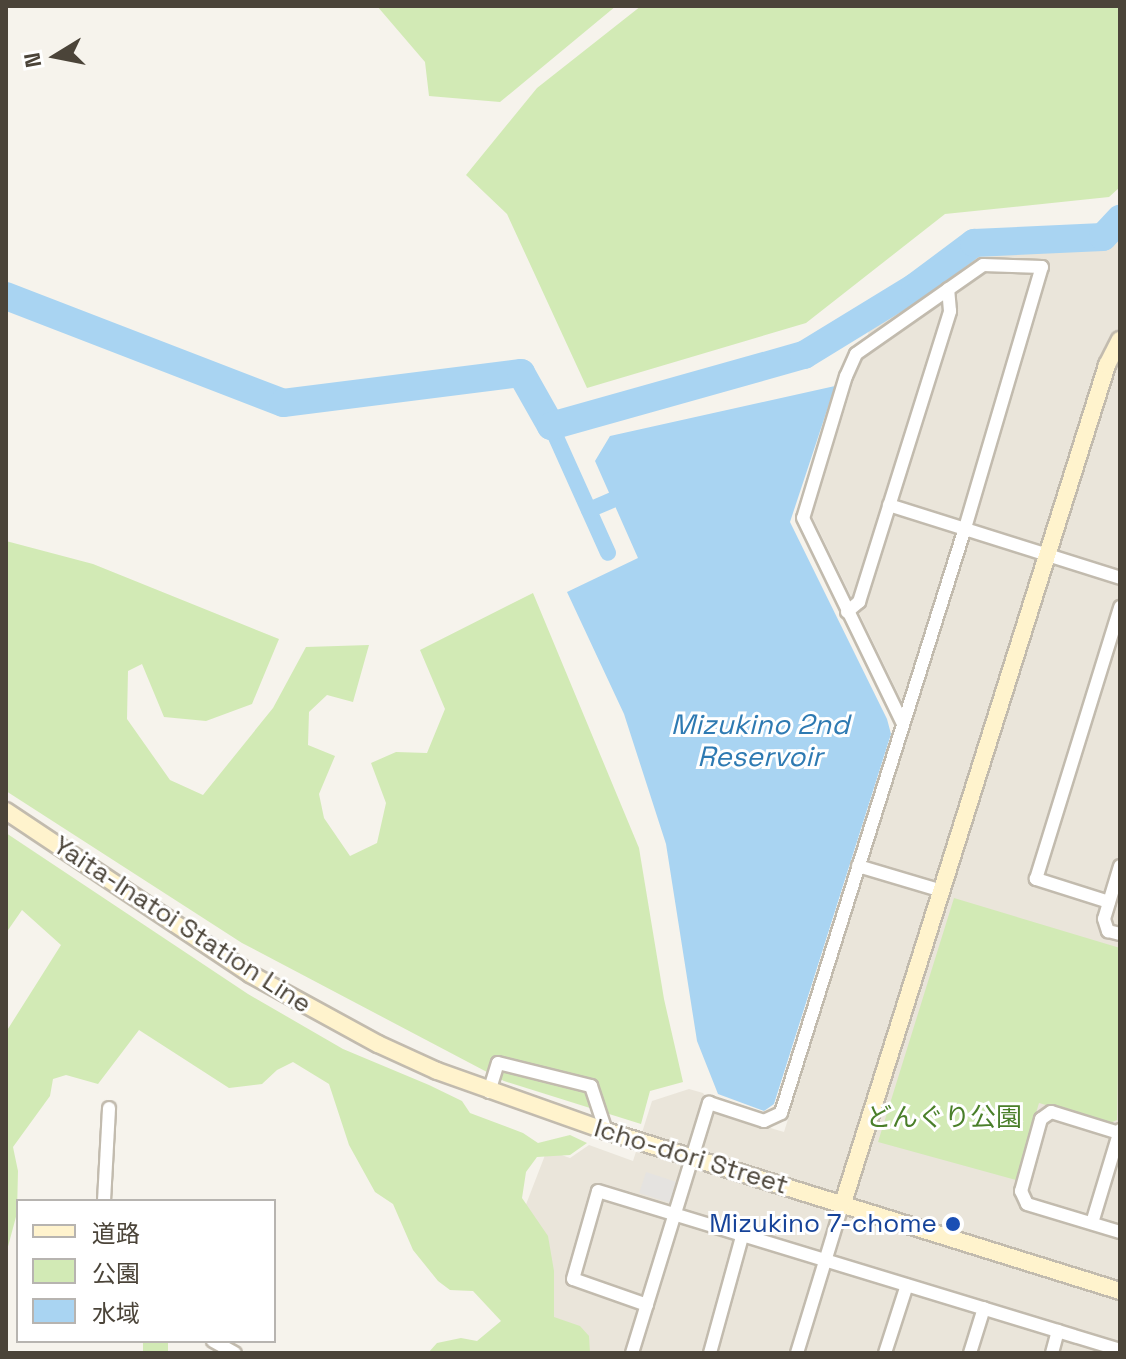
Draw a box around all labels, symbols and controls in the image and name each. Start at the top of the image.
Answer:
north arrow [16,16,96,96]
text: N [17,50,47,70]
water label: Mizukino 2nd Reservoir [671,707,849,773]
street label: Yaita-Inatoi Station Line [47,830,317,1020]
park label: どんぐり公園 [866,1102,1022,1134]
street label: Icho-dori Street [590,1113,792,1201]
legend [16,1199,276,1343]
place label: Mizukino 7-chome [709,1208,937,1240]
marker: Mizukino 7-chome [944,1215,962,1233]
text: 道路 [92,1218,140,1249]
text: 公園 [92,1258,140,1289]
text: 水域 [92,1298,140,1329]

